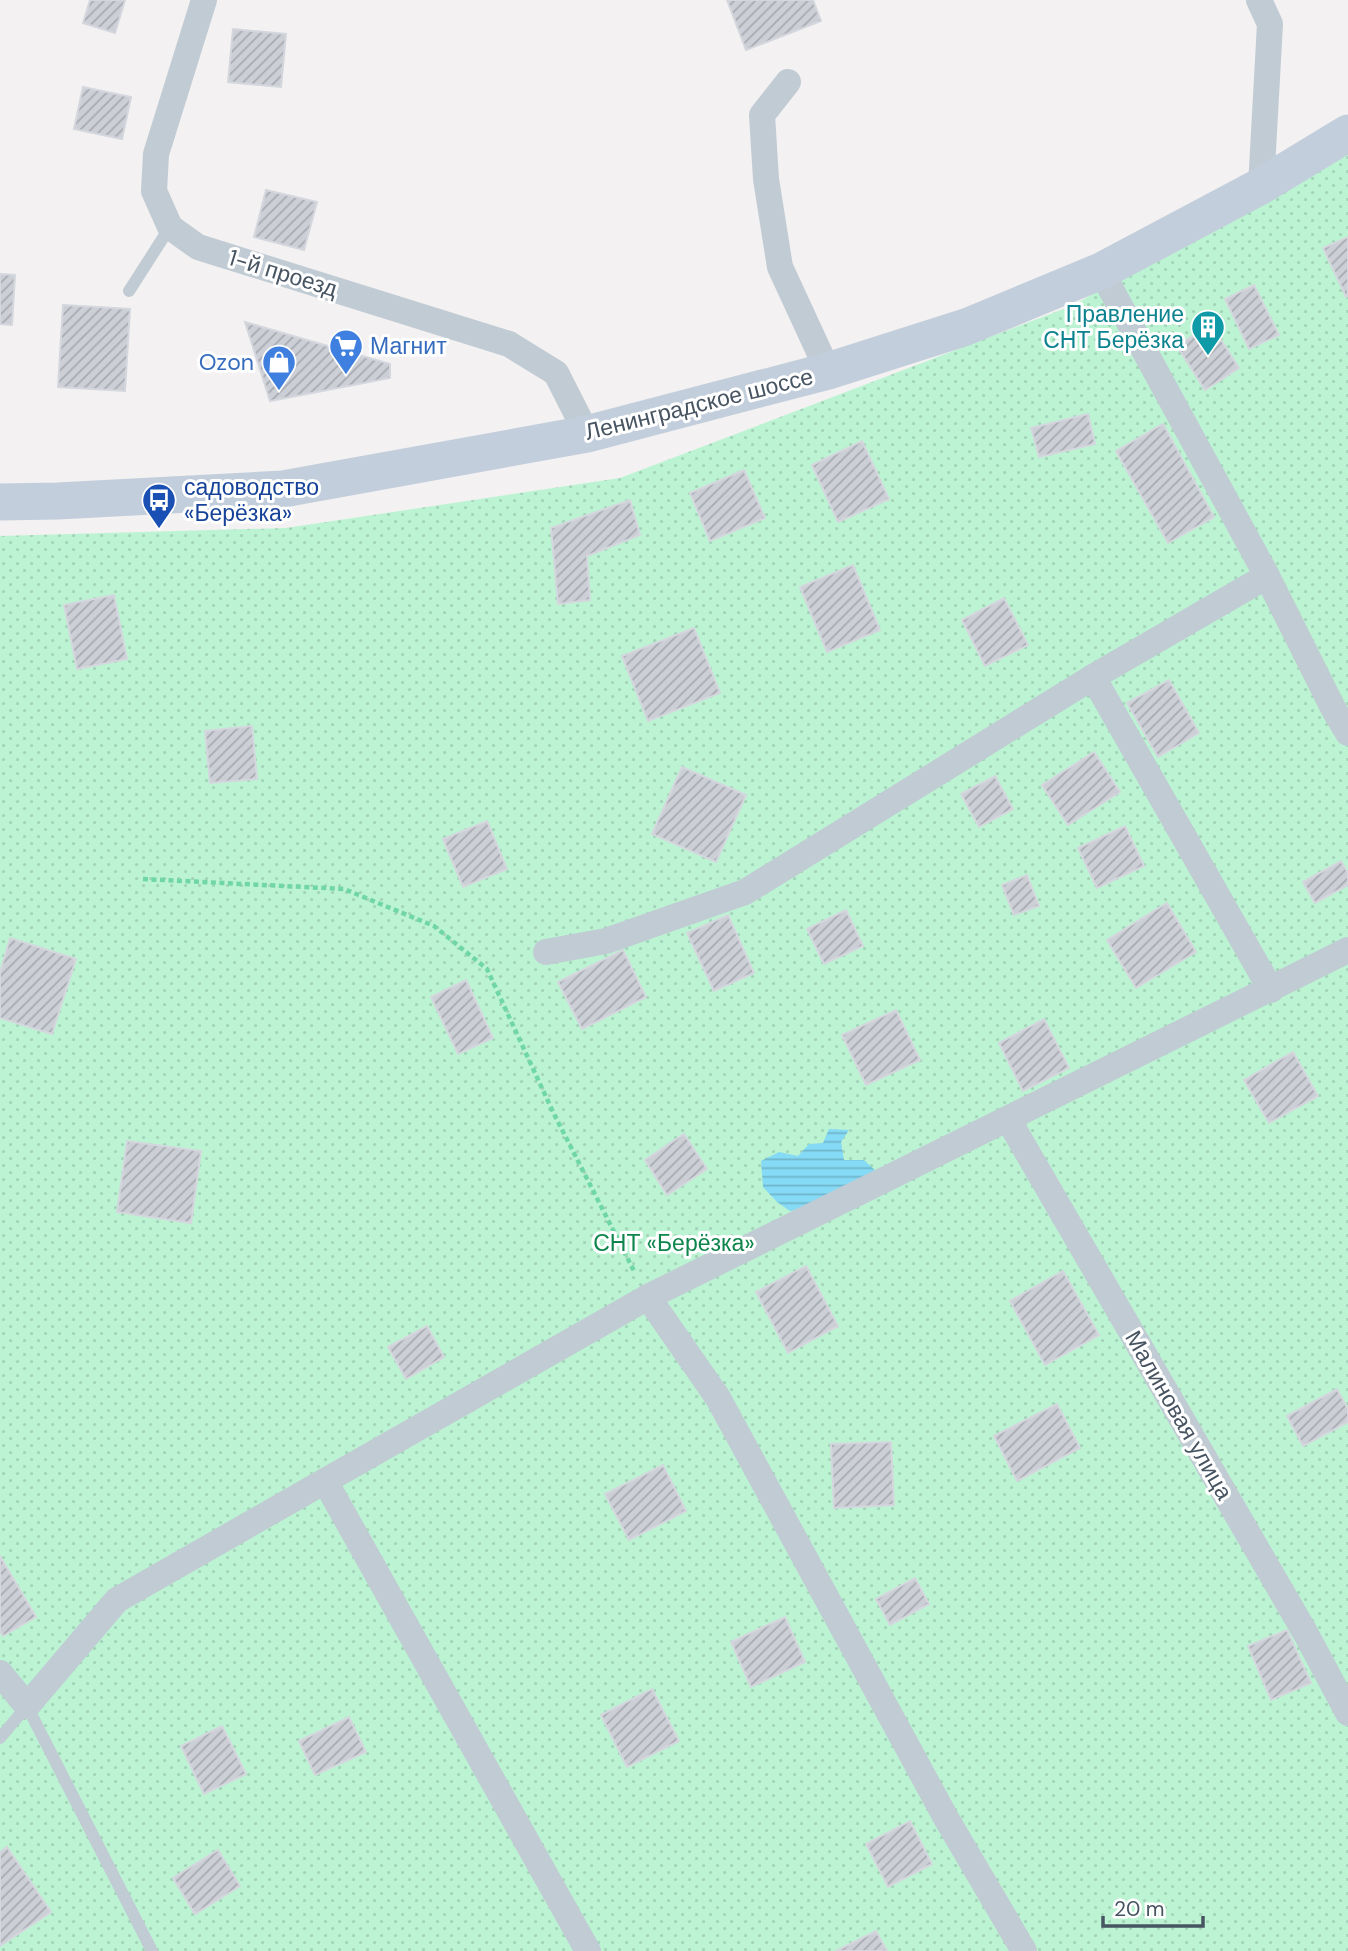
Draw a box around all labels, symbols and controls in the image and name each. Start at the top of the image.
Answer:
street label: 1-й проезд [225,242,342,304]
place label: Правление СНТ Берёзка [1043,299,1184,355]
building icon: Правление СНТ Берёзка [1189,308,1227,357]
supermarket icon: Магнит [327,327,365,376]
place label: Магнит [370,331,447,361]
shop icon: Ozon [260,343,298,392]
place label: Ozon [199,347,254,377]
street label: Ленинградское шоссе [582,361,816,447]
place label: садоводство «Берёзка» [184,472,319,528]
bus stop icon: садоводство «Берёзка» [140,481,178,530]
park label: СНТ «Берёзка» [593,1228,755,1258]
street label: Малиновая улица [1118,1325,1240,1505]
scale bar [1103,1884,1203,1928]
text: 20 m [1114,1895,1165,1923]

